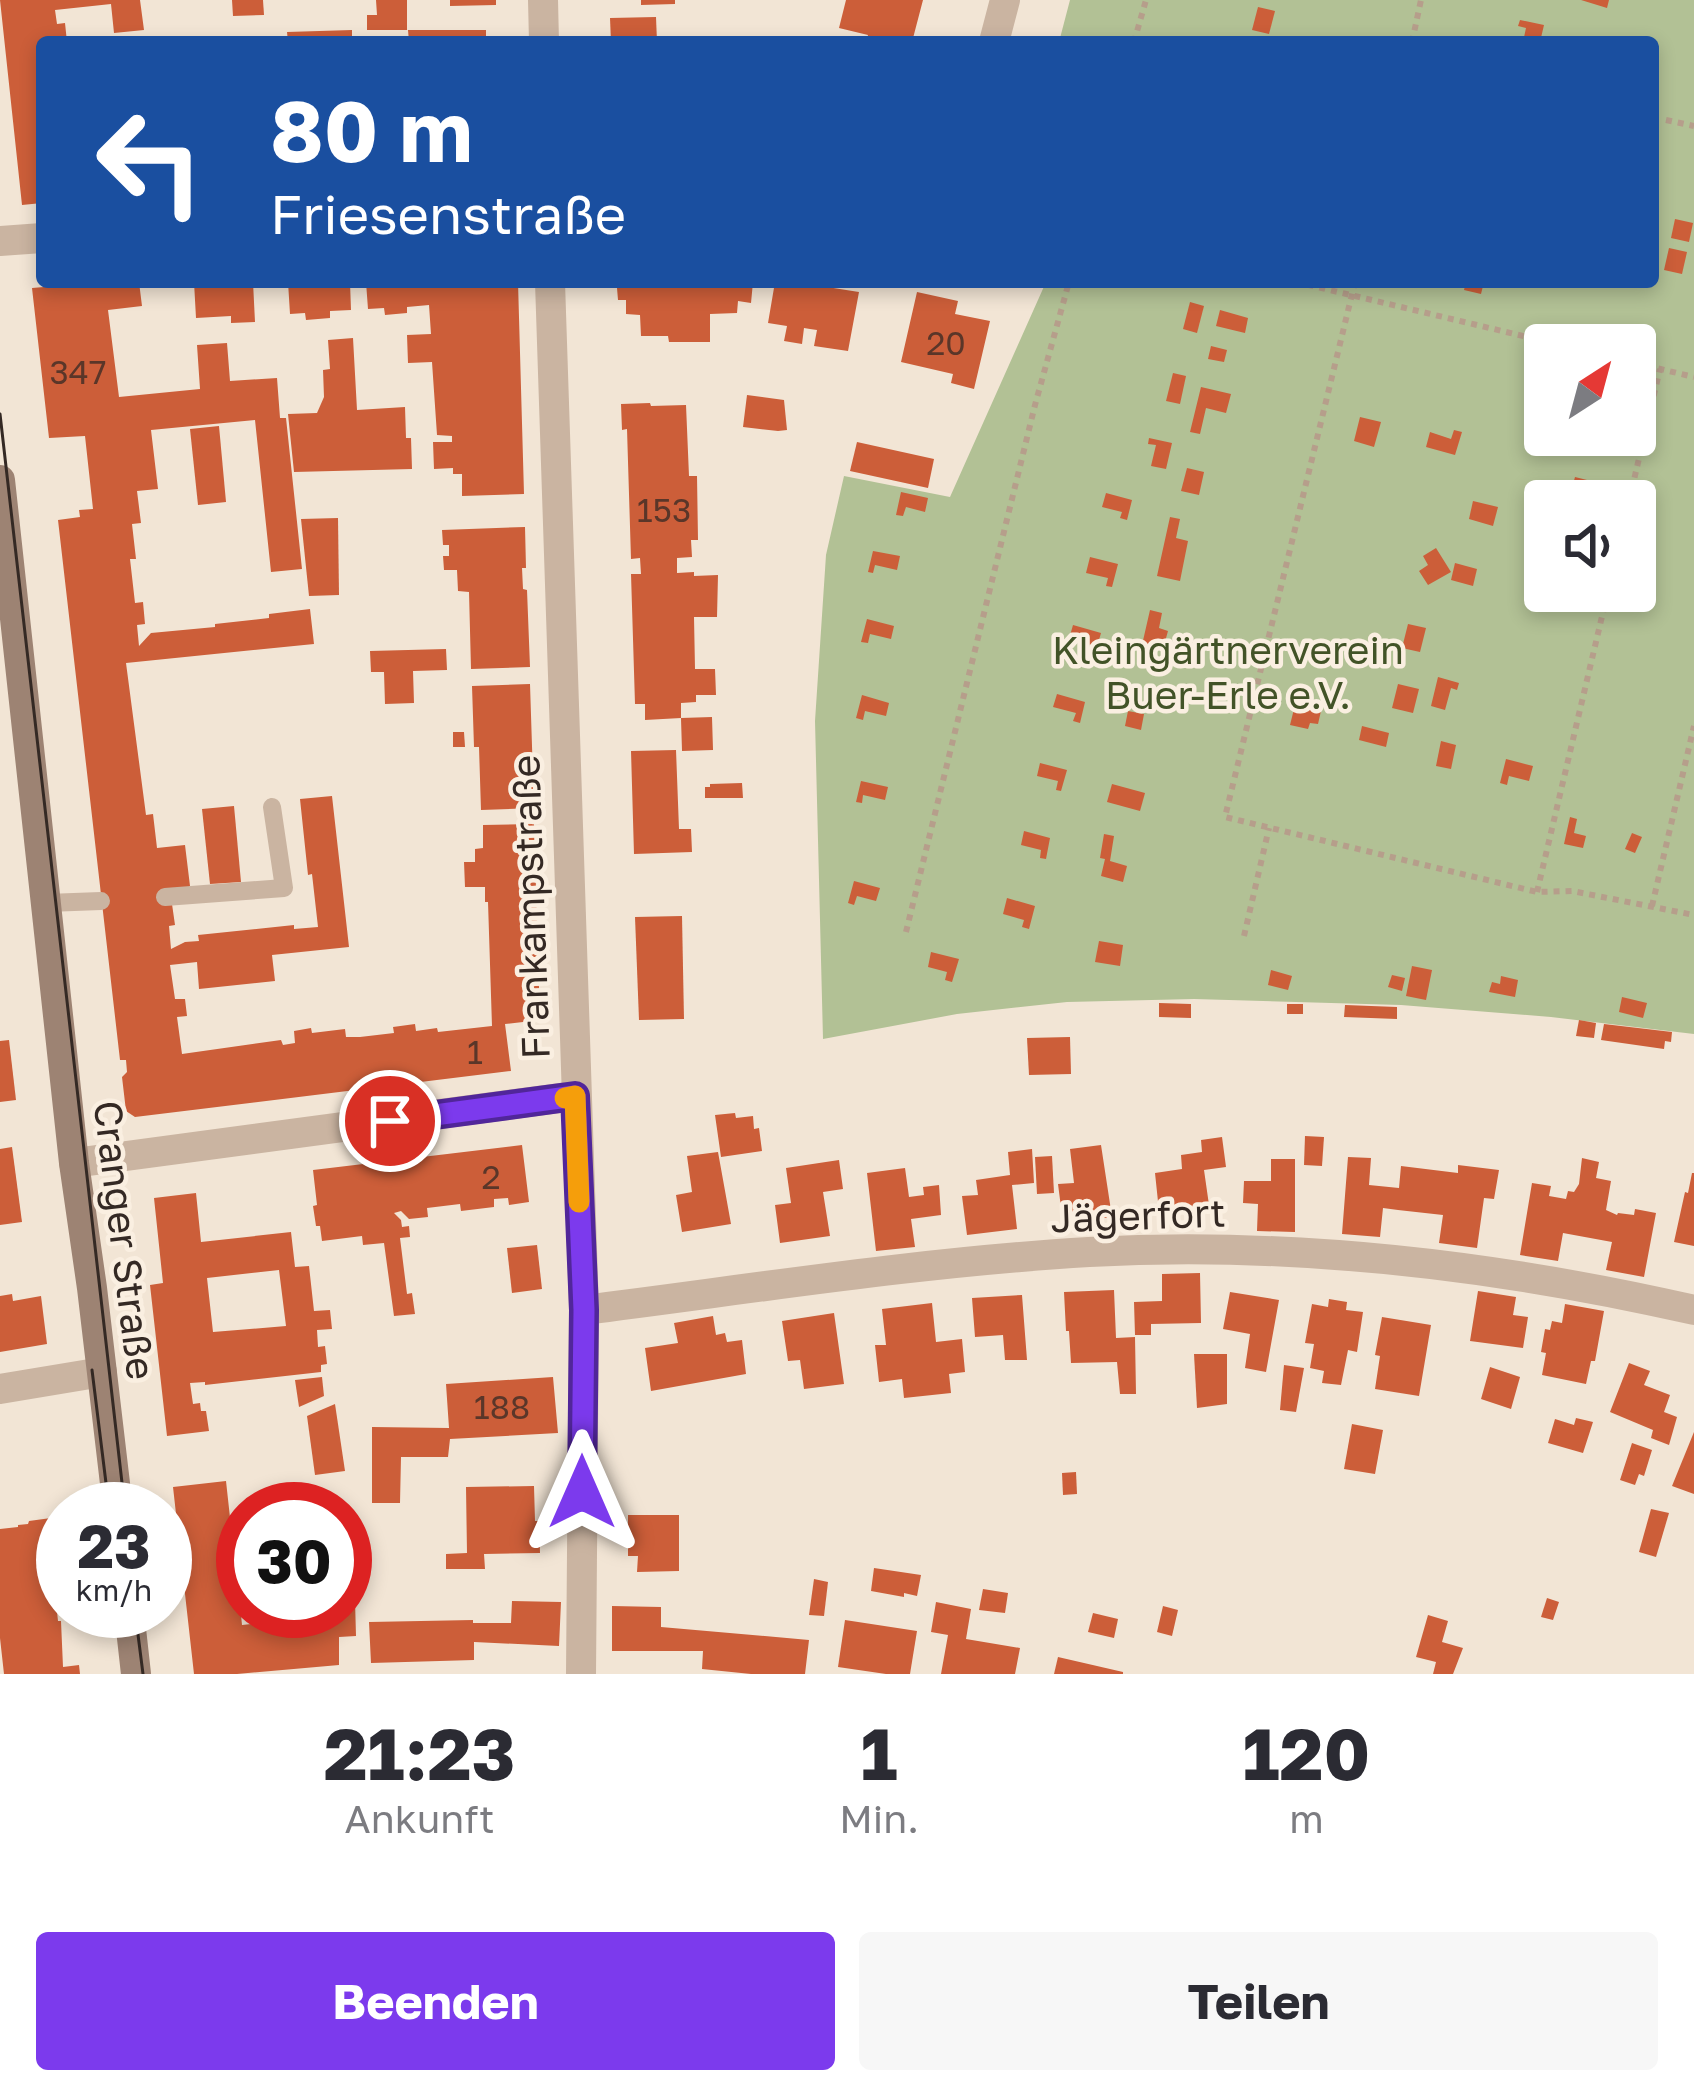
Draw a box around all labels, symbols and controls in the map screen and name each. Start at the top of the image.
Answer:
text: 80 m [270,80,473,180]
icon: left [72,84,228,240]
text: Friesenstraße [270,181,626,246]
house number: 20 [926,323,966,362]
north arrow [1524,324,1656,456]
map controls [1524,324,1656,612]
house number: 347 [50,352,106,391]
button: sound [1524,480,1656,612]
house number: 153 [637,490,691,529]
park label: Kleingärtnerverein Buer-Erle e.V. [1052,626,1404,718]
street label: Frankampstraße [501,754,559,1060]
house number: 1 [467,1032,483,1071]
pin [339,1070,441,1172]
icon: arrive [357,1088,423,1154]
street label: Cranger Straße [85,1098,165,1382]
house number: 2 [481,1157,501,1196]
street label: Jägerfort [1050,1188,1226,1242]
house number: 188 [474,1387,530,1426]
position arrow [519,1429,645,1555]
speed limit sign: 30 [216,1482,372,1638]
text: 23 [77,1509,151,1581]
text: km/h [76,1572,152,1608]
text: 21:23 [324,1709,516,1796]
text: 1 [860,1709,898,1796]
text: 120 [1243,1709,1370,1796]
text: Ankunft [345,1795,495,1842]
text: Min. [839,1795,919,1842]
text: m [1289,1795,1324,1842]
button: Beenden [36,1932,835,2070]
button: Teilen [859,1932,1658,2070]

